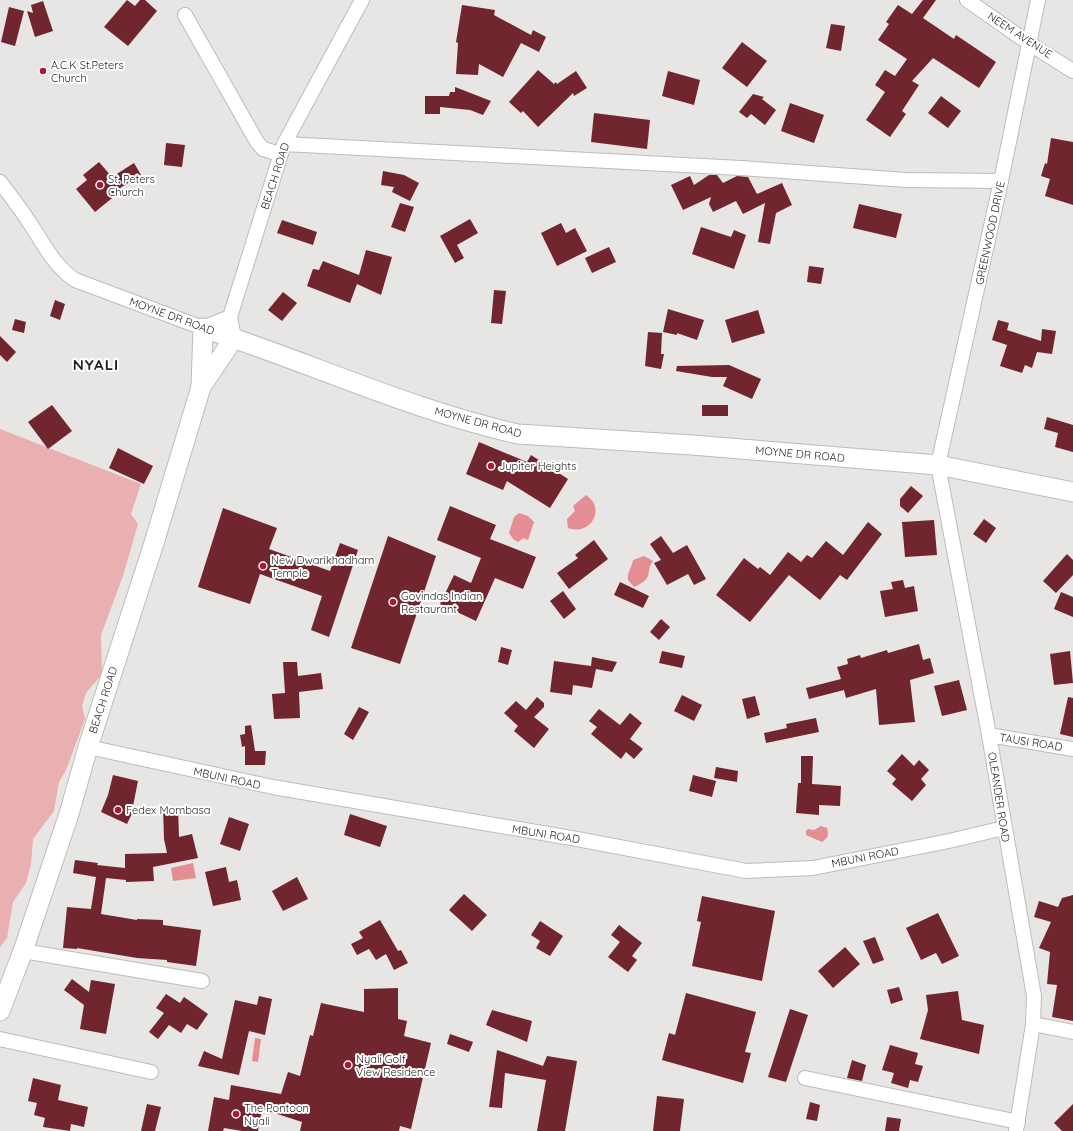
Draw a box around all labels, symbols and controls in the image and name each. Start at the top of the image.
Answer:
street label: NEEM AVENUE [985,9,1055,61]
place label: A.C.K St.Peters Church [51,58,124,85]
marker: A.C.K St.Peters Church [38,66,48,76]
street label: BEACH ROAD [258,141,292,211]
place label: St. Peters Church [108,172,155,199]
marker: St. Peters Church [95,180,105,190]
street label: GREENWOOD DRIVE [972,180,1008,286]
street label: MOYNE DR ROAD [128,294,217,338]
district label: NYALI [73,355,119,374]
street label: MOYNE DR ROAD [433,404,523,440]
street label: MOYNE DR ROAD [755,443,845,465]
place label: Jupiter Heights [499,459,576,473]
marker: Jupiter Heights [486,461,496,471]
place label: New Dwarikhadham Temple [271,553,374,580]
marker: New Dwarikhadham Temple [258,561,268,571]
place label: Govindas Indian Restaurant [401,589,482,616]
marker: Govindas Indian Restaurant [388,597,398,607]
street label: BEACH ROAD [86,665,120,735]
street label: TAUSI ROAD [999,730,1064,754]
street label: OLEANDER ROAD [985,751,1013,843]
street label: MBUNI ROAD [192,764,262,792]
place label: Fedex Mombasa [126,803,210,817]
marker: Fedex Mombasa [113,805,123,815]
street label: MBUNI ROAD [511,822,581,846]
street label: MBUNI ROAD [830,844,900,870]
place label: Nyali Golf View Residence [356,1052,435,1079]
marker: Nyali Golf View Residence [343,1060,353,1070]
place label: The Pontoon Nyali [244,1101,309,1128]
marker: The Pontoon Nyali [231,1109,241,1119]

